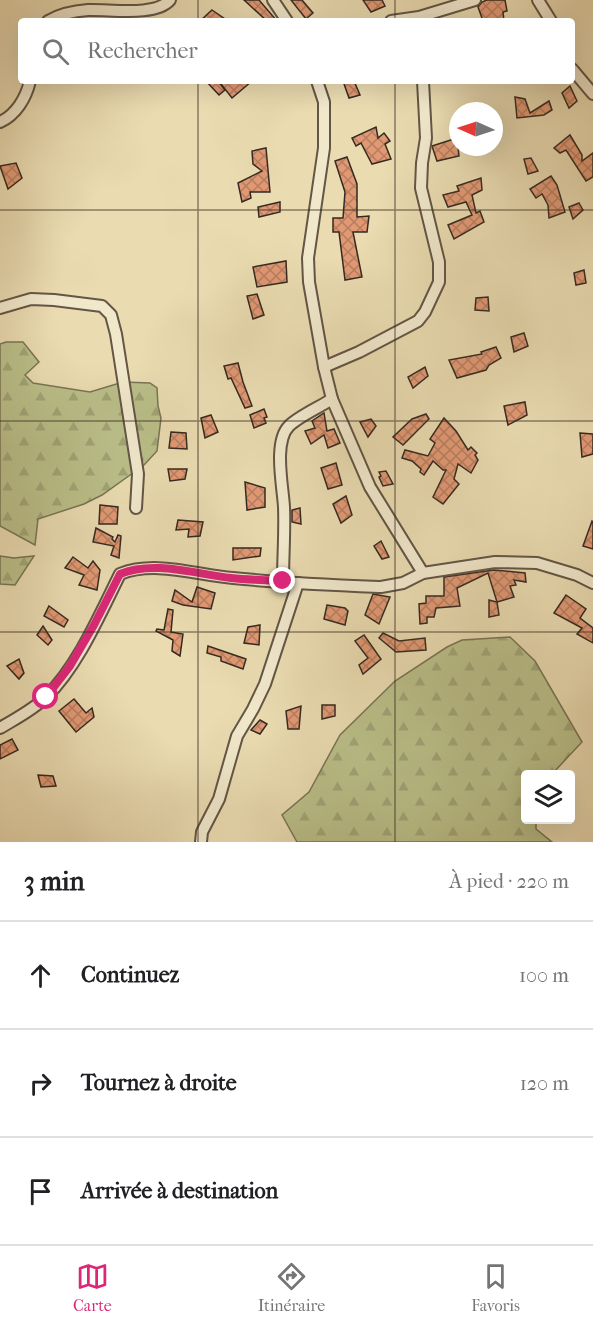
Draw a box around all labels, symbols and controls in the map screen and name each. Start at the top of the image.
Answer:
search box [18,18,575,84]
icon: search [39,35,72,68]
text: Rechercher [87,38,198,64]
north arrow [449,102,503,156]
route end [269,567,295,593]
route start [32,683,58,709]
map controls [521,770,575,824]
button: layers [521,770,575,824]
text: 3 min [24,866,85,897]
text: À pied · 220 m [449,870,569,893]
icon: ahead [24,959,57,992]
text: Continuez [81,962,179,988]
text: 100 m [519,964,569,987]
icon: right [24,1067,57,1100]
text: Tournez à droite [81,1070,237,1096]
text: 120 m [520,1072,569,1095]
icon: arrive [24,1175,57,1208]
text: Arrivée à destination [81,1178,278,1204]
tab: Carte [73,1260,112,1315]
tab: Itinéraire [258,1260,325,1315]
tab: Favoris [471,1260,520,1315]

